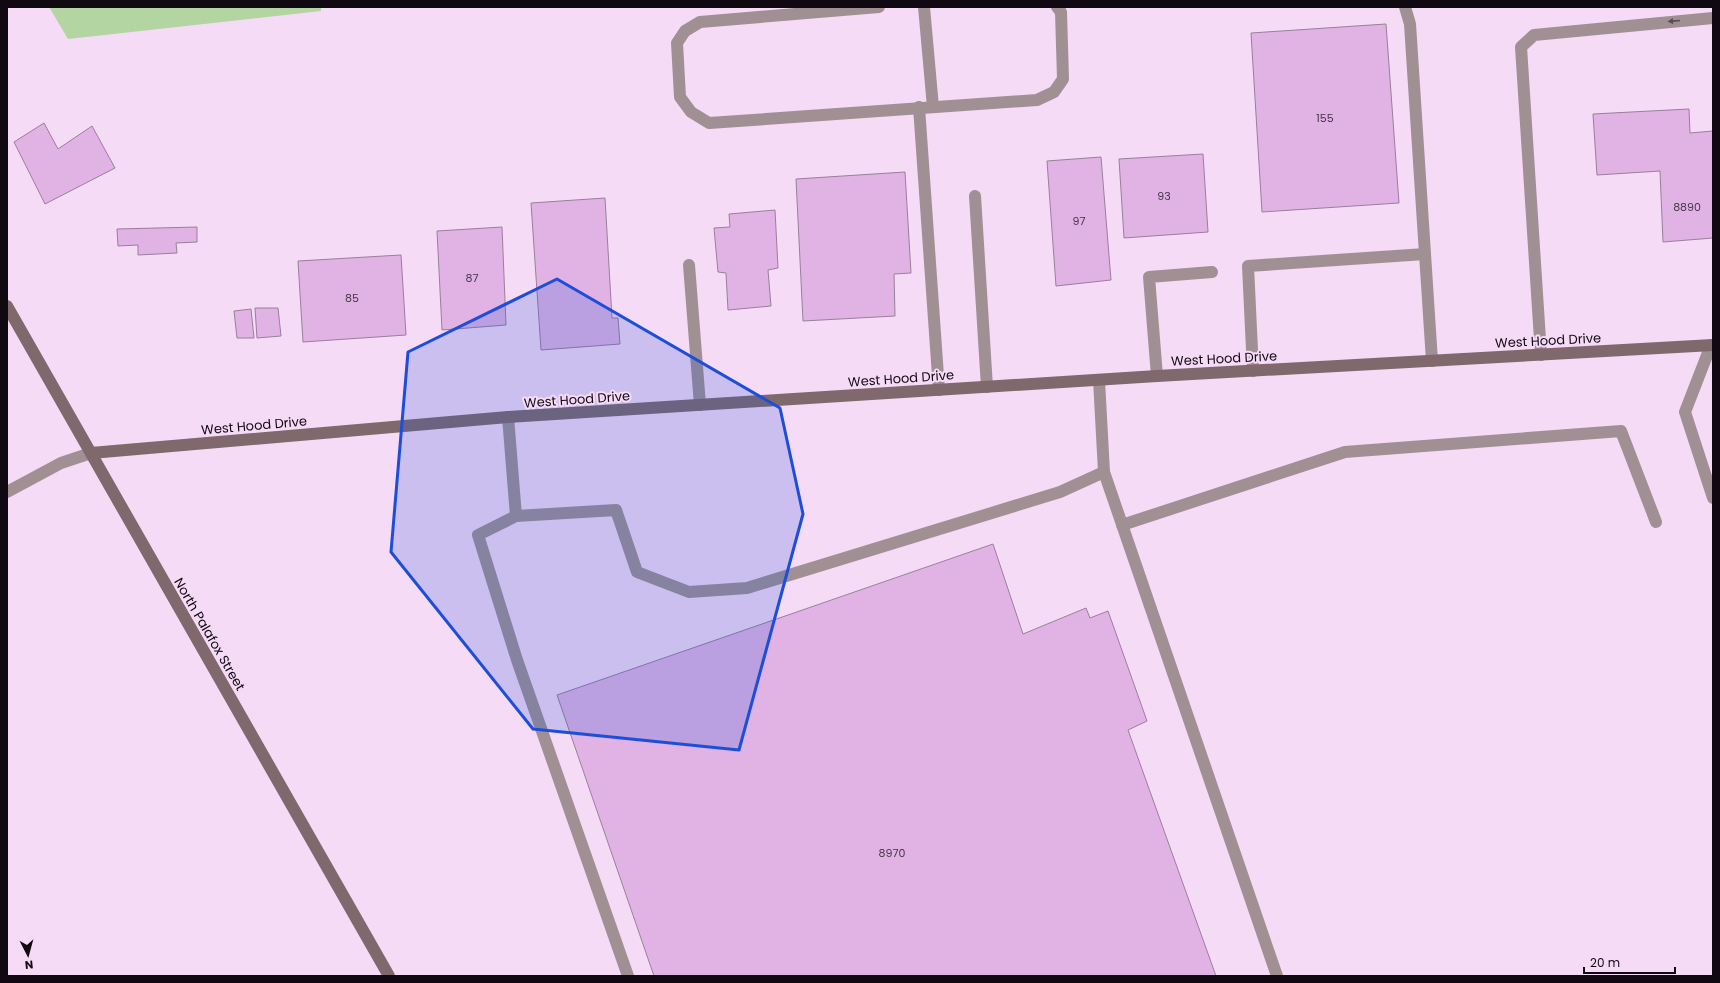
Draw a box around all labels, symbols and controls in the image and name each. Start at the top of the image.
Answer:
one-way arrow [1668,18,1680,25]
house number: 155 [1316,110,1334,126]
house number: 93 [1157,188,1171,204]
house number: 8890 [1673,199,1701,215]
house number: 97 [1073,213,1085,229]
house number: 87 [466,270,478,286]
house number: 85 [345,290,359,306]
street label: West Hood Drive [1494,328,1602,353]
street label: West Hood Drive [1170,346,1278,371]
street label: West Hood Drive [847,365,955,392]
street label: West Hood Drive [523,386,631,413]
street label: West Hood Drive [200,411,308,440]
street label: North Palafox Street [169,574,250,694]
house number: 8970 [879,845,905,861]
north arrow [8,935,48,975]
scale bar [1584,949,1675,975]
text: 20 m [1590,954,1620,971]
text: N [24,957,34,973]

